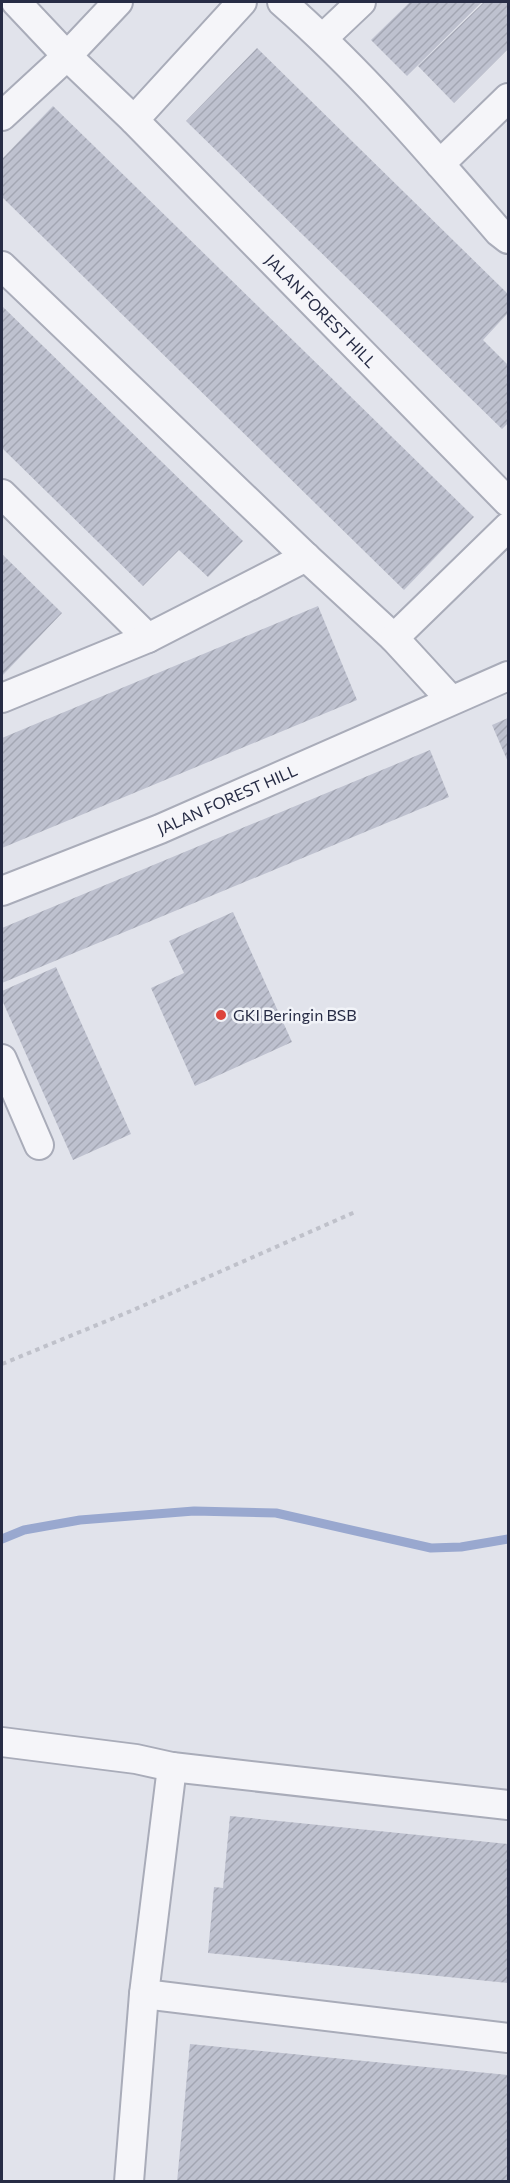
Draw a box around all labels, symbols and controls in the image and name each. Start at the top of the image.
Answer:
street label: JALAN FOREST HILL [262,250,381,371]
street label: JALAN FOREST HILL [154,760,300,838]
place label: GKI Beringin BSB [233,1005,357,1024]
marker: GKI Beringin BSB [214,1008,228,1022]

